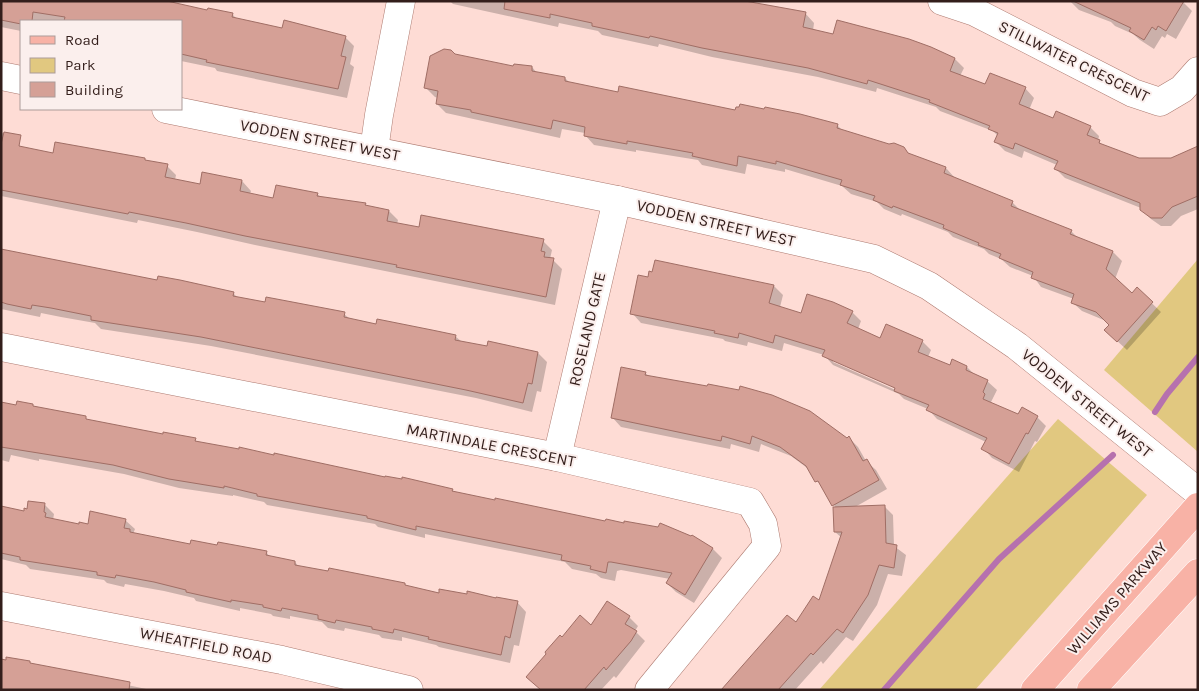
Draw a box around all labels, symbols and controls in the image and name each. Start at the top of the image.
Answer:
street label: STILLWATER CRESCENT [995,16,1153,106]
legend [20,20,182,110]
text: Road [65,31,100,49]
text: Park [65,56,95,74]
text: Building [65,81,123,99]
street label: VODDEN STREET WEST [239,115,401,165]
street label: VODDEN STREET WEST [635,195,797,251]
street label: ROSELAND GATE [565,270,609,388]
street label: VODDEN STREET WEST [1018,345,1156,461]
street label: MARTINDALE CRESCENT [405,419,577,471]
street label: WILLIAMS PARKWAY [1063,538,1171,658]
street label: WHEATFIELD ROAD [138,623,274,667]

